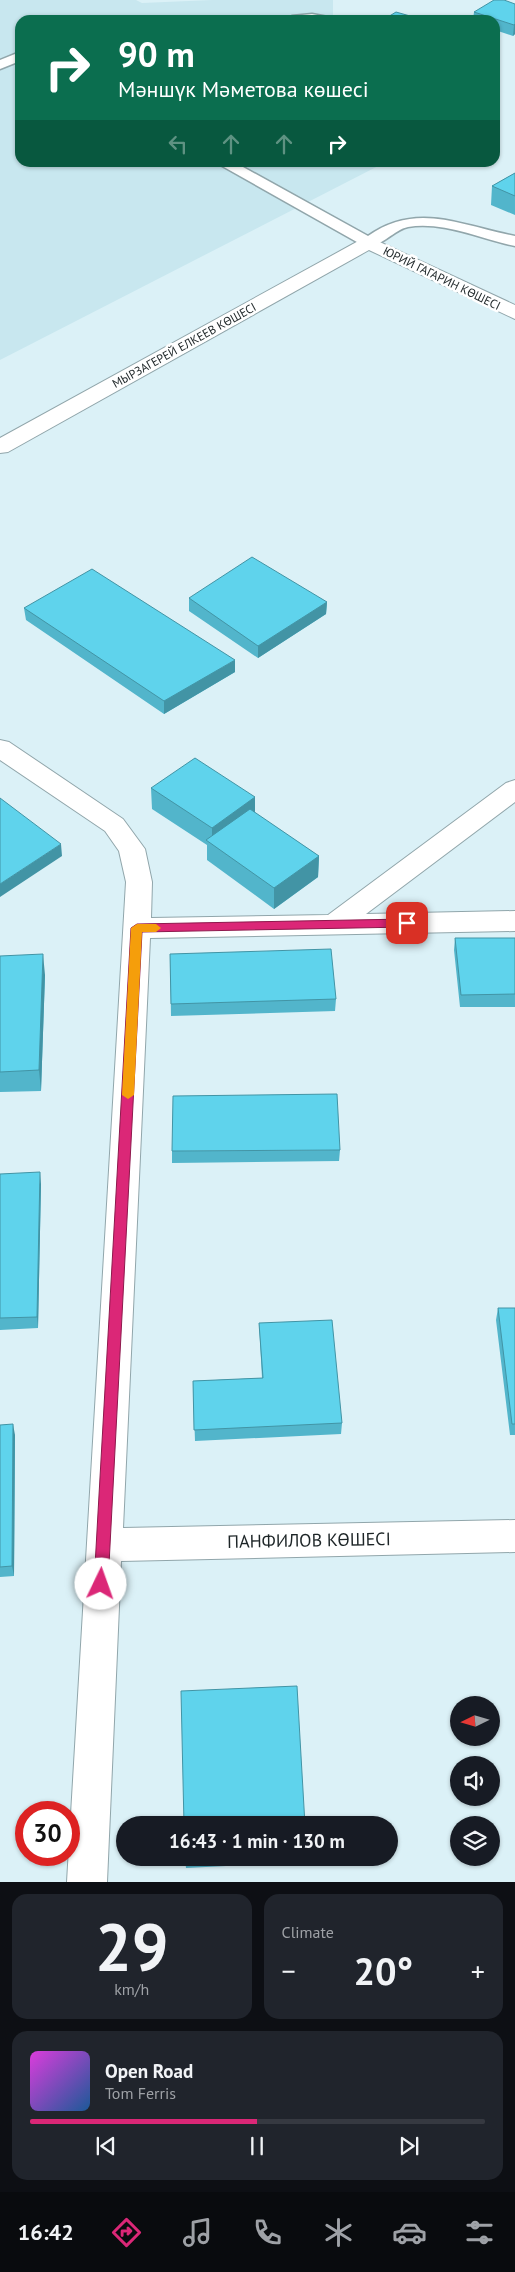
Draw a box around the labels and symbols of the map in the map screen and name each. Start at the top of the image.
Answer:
street label: ЮРИЙ ГАГАРИН КӨШЕСІ [381,243,503,313]
street label: МЫРЗАГЕРЕЙ ЕЛКЕЕВ КӨШЕСІ [109,299,259,391]
pin [386,902,428,944]
street label: ПАНФИЛОВ КӨШЕСІ [227,1527,391,1553]
position arrow [74,1557,126,1609]
north arrow [450,1696,500,1746]
speed limit sign: 30 [15,1801,80,1866]

